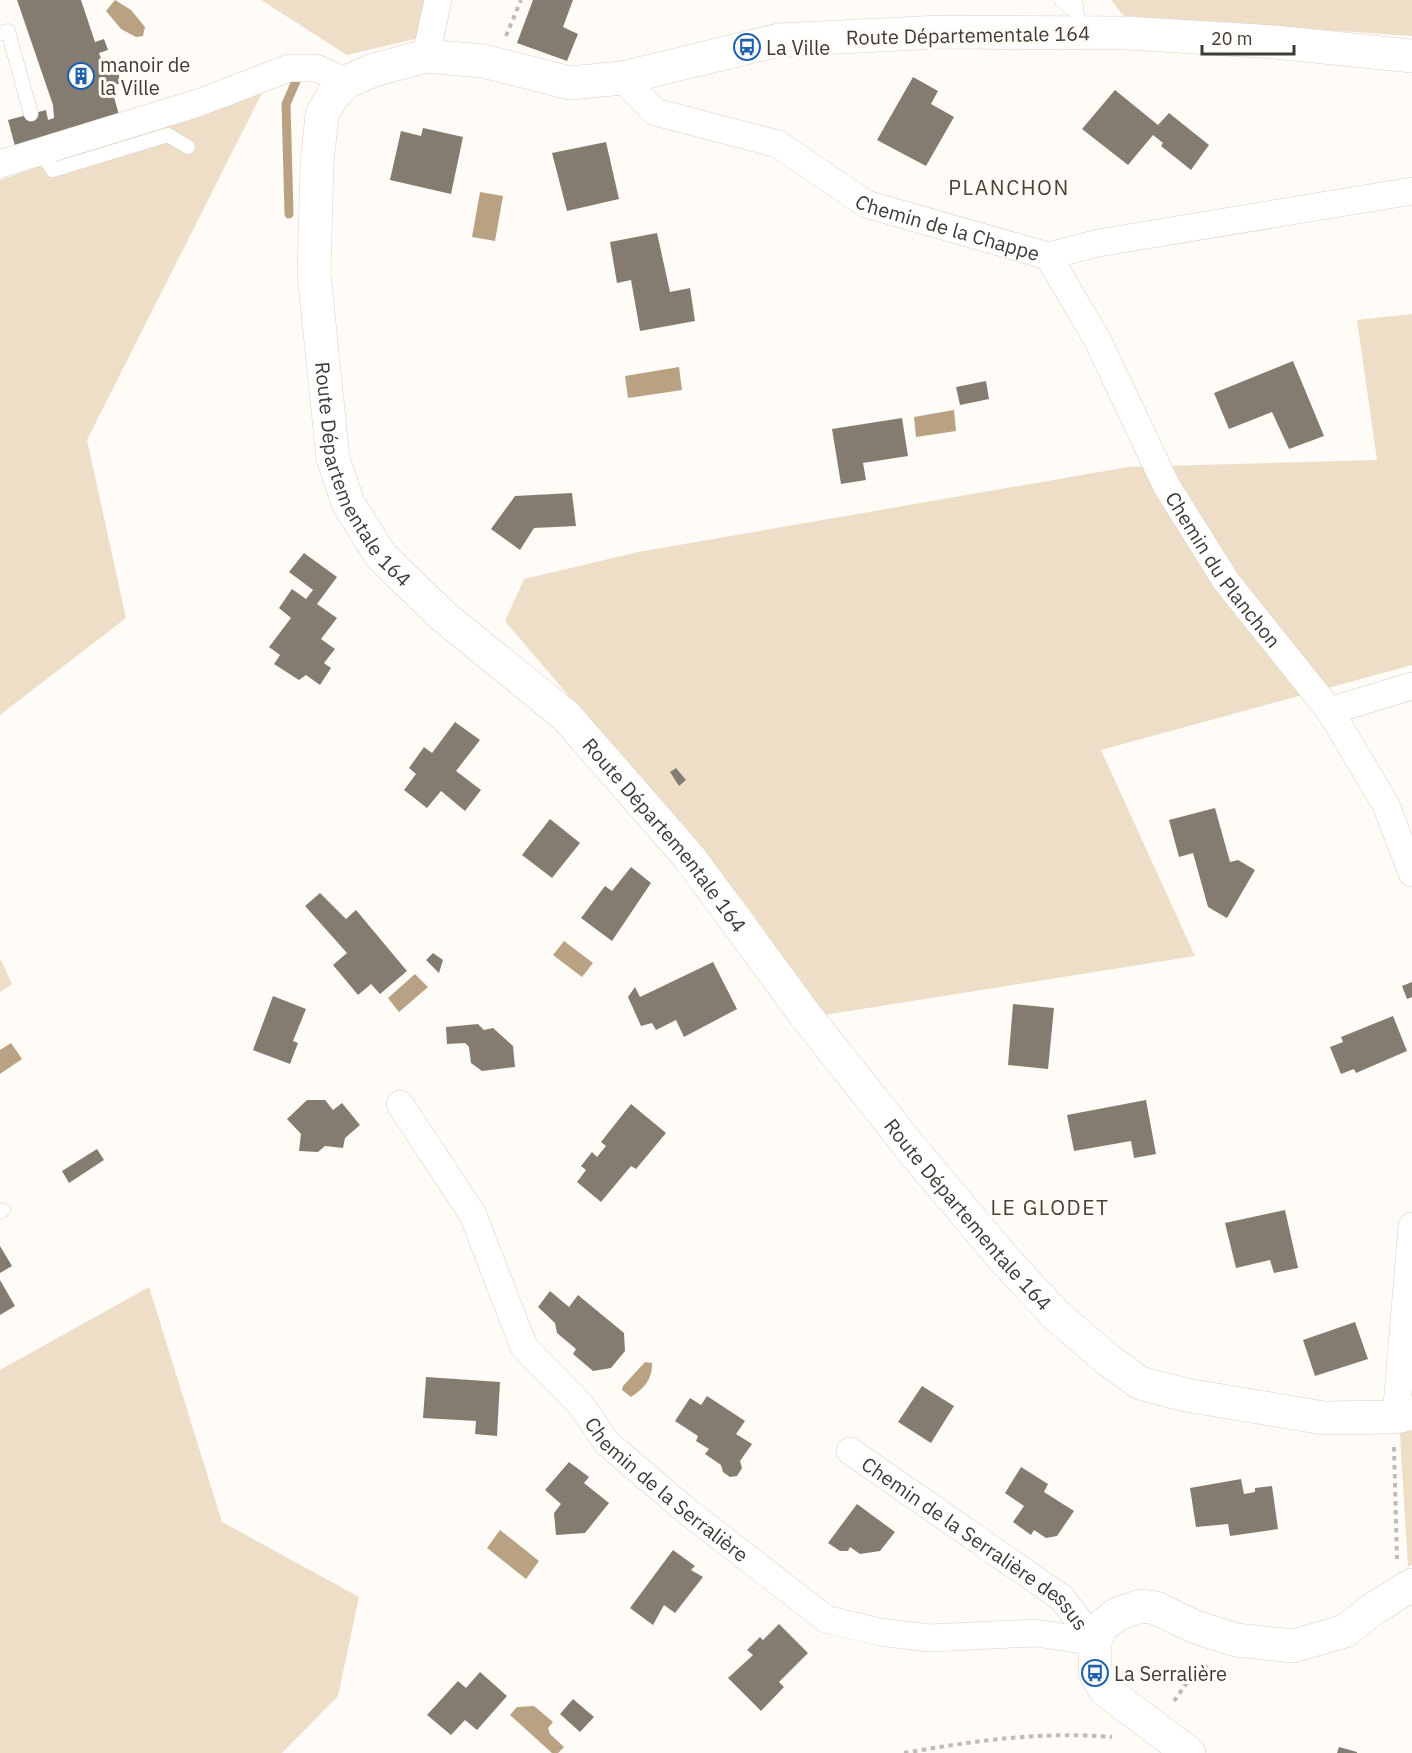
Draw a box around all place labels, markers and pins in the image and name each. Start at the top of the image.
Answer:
bus stop icon: La Ville [732,32,762,62]
place label: La Ville [766,34,830,61]
place label: manoir de la Ville [100,51,190,101]
building icon: manoir de la Ville [66,61,96,91]
bus stop icon: La Serralière [1080,1658,1110,1688]
place label: La Serralière [1114,1660,1227,1687]

